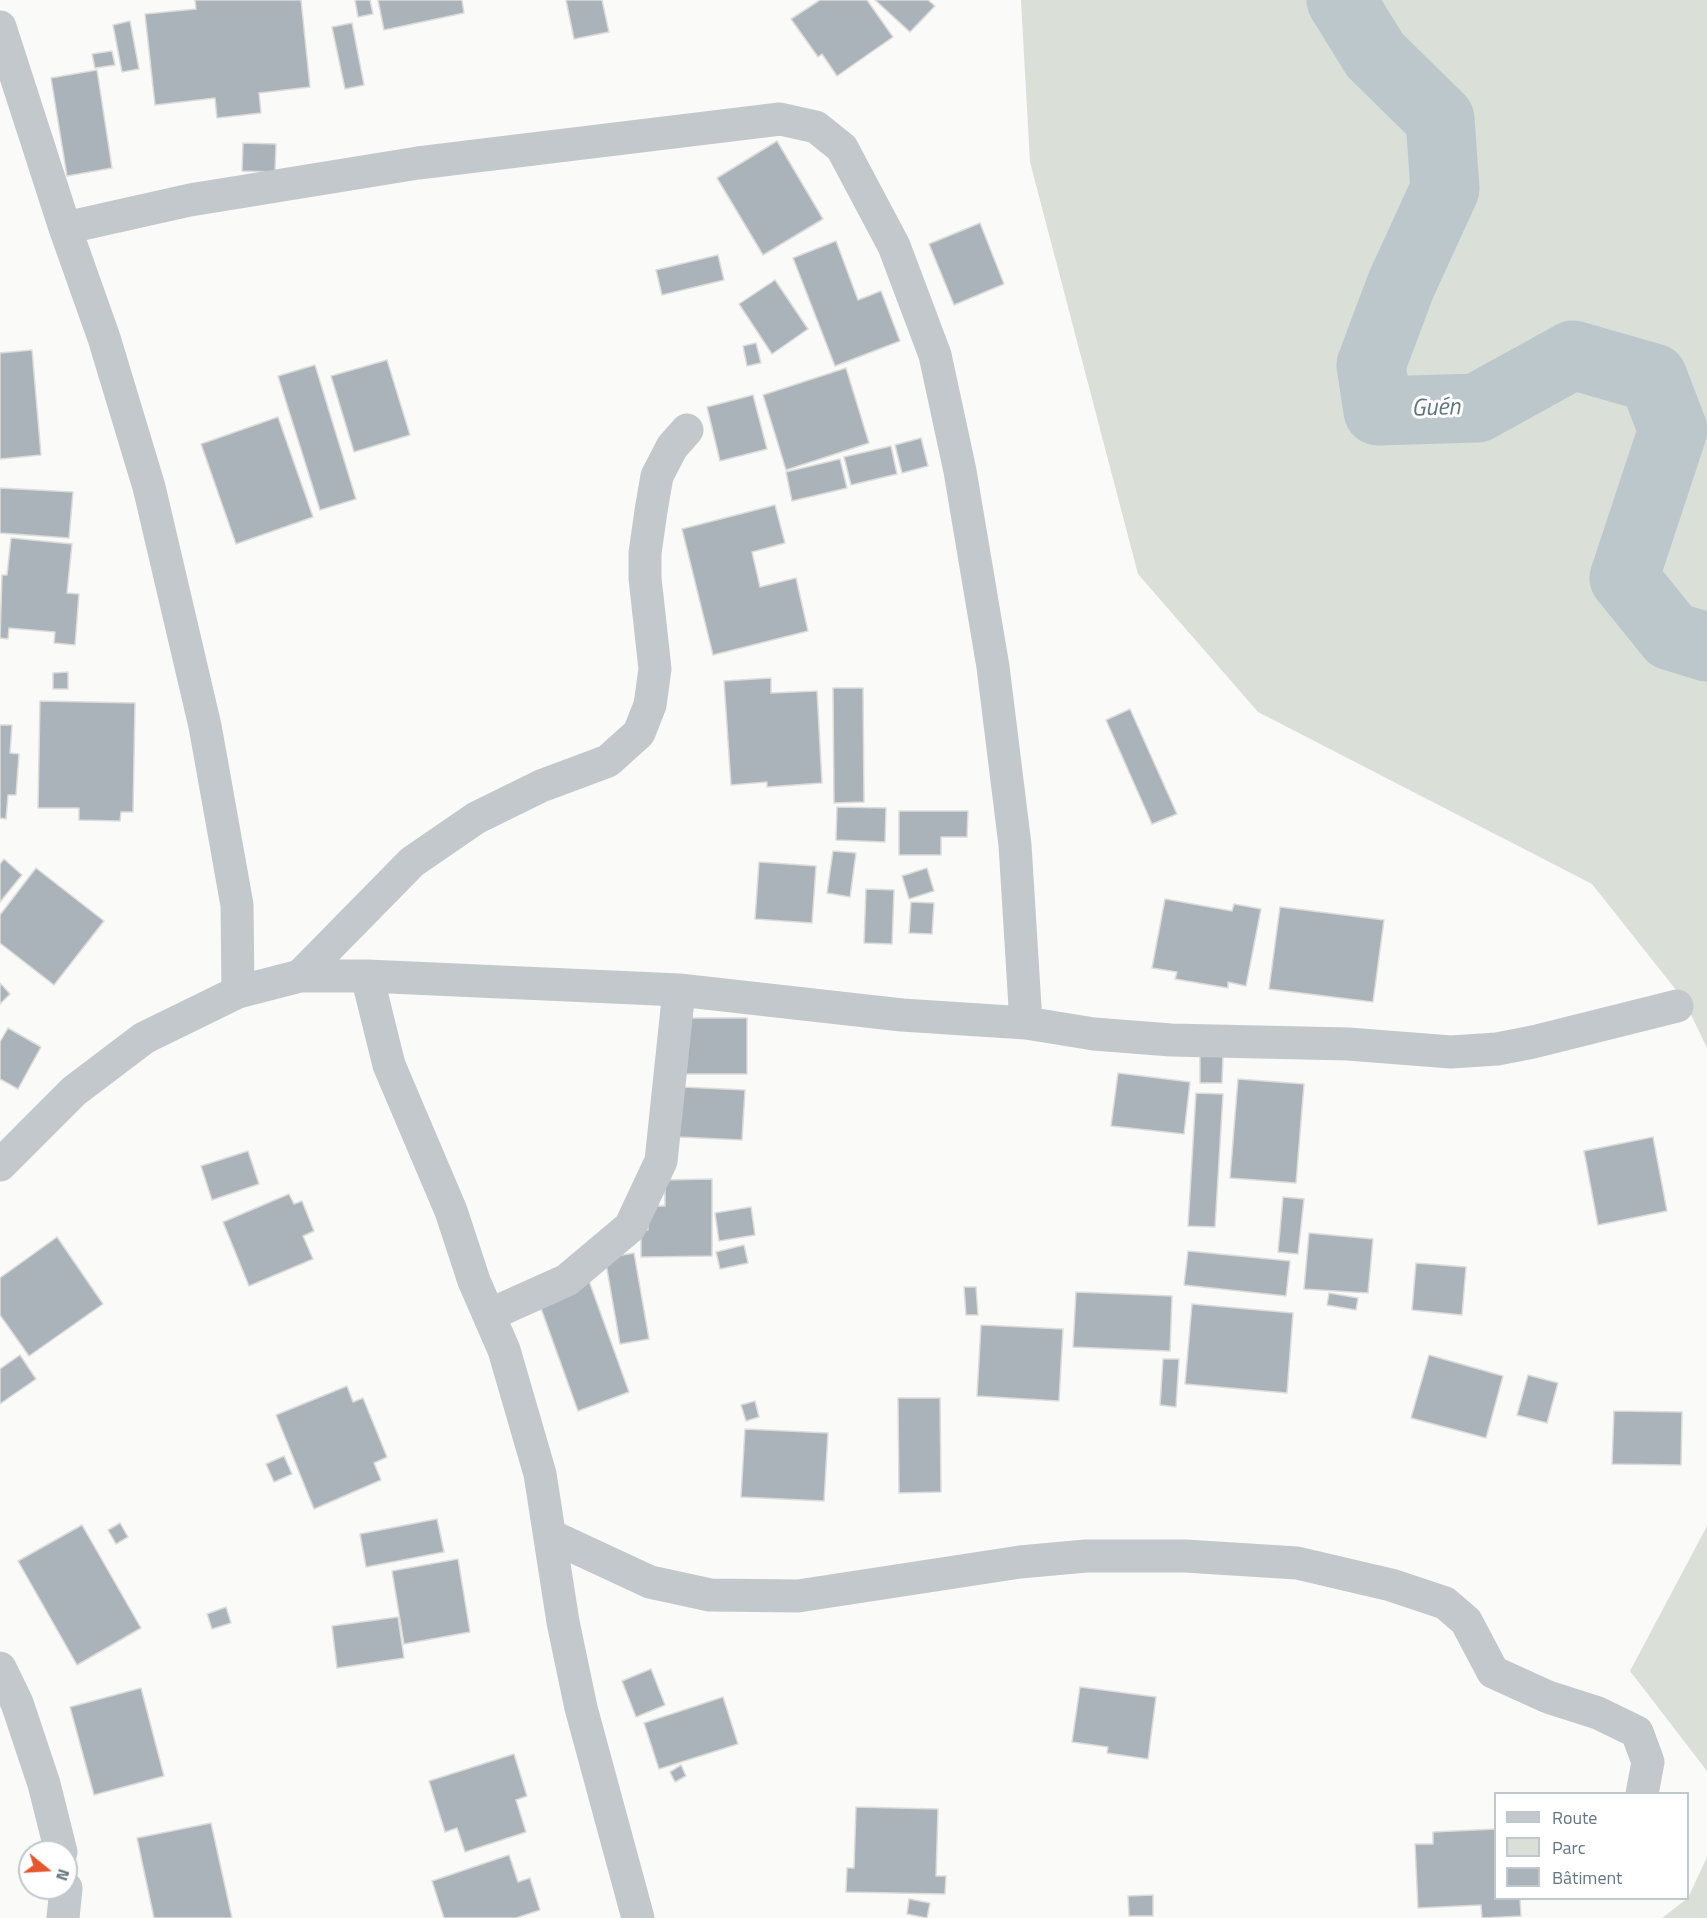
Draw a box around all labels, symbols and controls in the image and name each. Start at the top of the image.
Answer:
water label: Guén [1411,394,1461,424]
legend [1494,1792,1689,1900]
text: Route [1552,1804,1597,1831]
text: Parc [1552,1834,1586,1861]
north arrow [18,1840,78,1900]
text: Bâtiment [1552,1864,1622,1891]
text: N [50,1866,76,1884]

